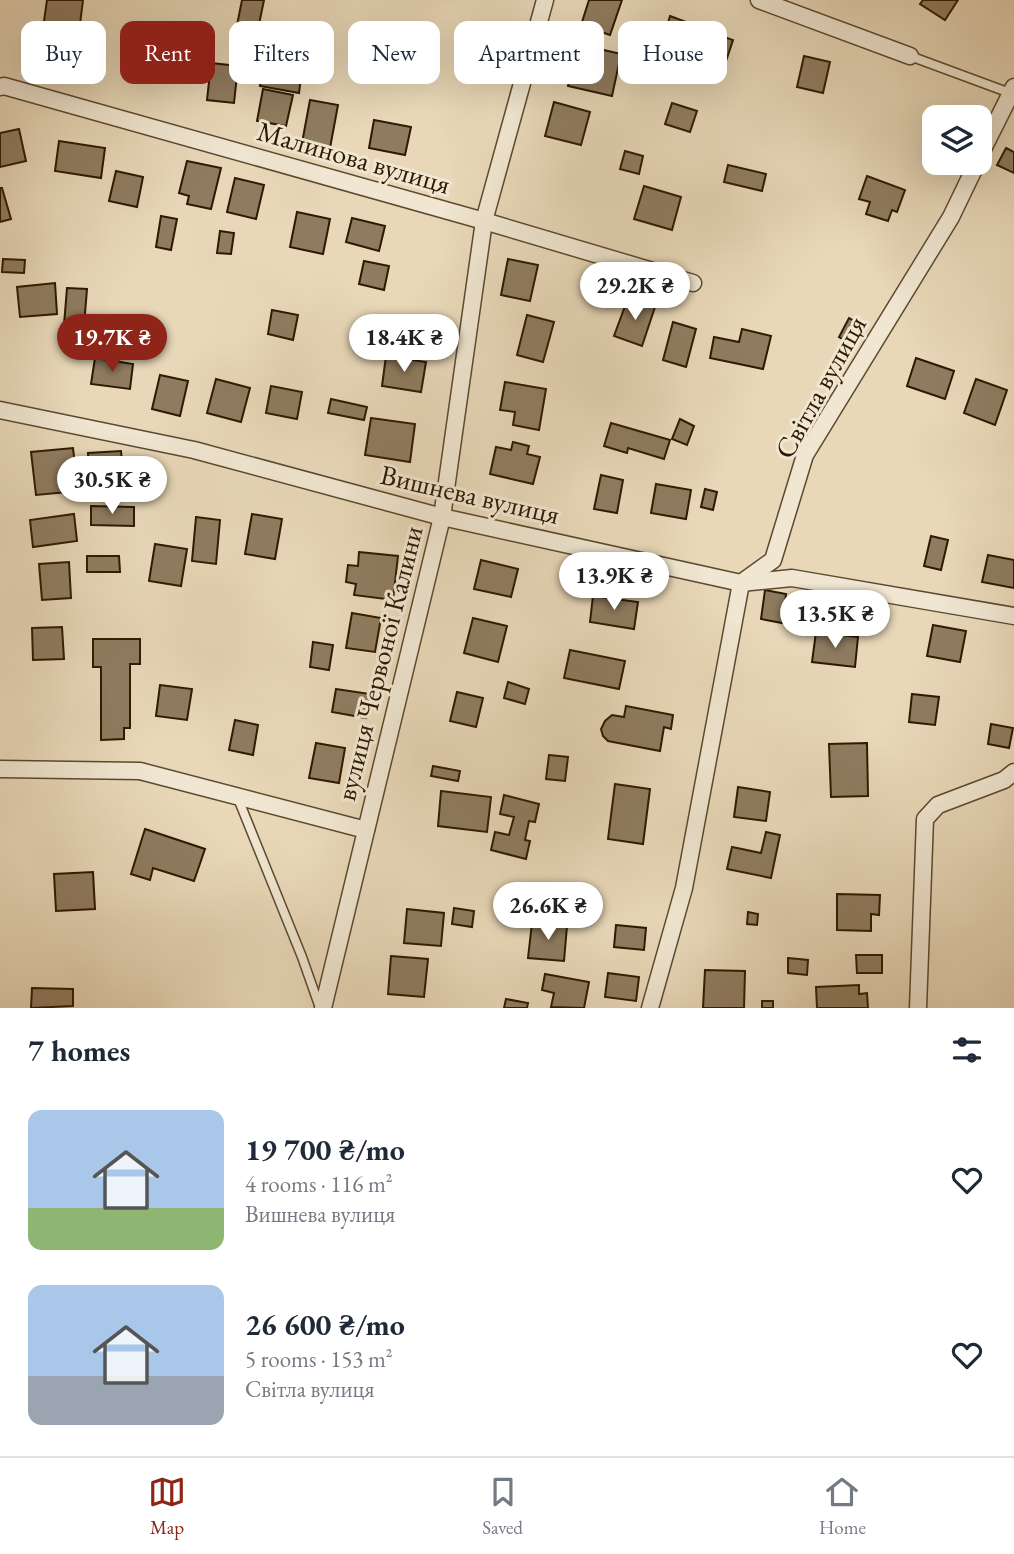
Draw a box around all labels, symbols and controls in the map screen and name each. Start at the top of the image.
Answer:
chip: Buy [21,21,106,84]
chip: Rent [120,21,215,84]
chip: Filters [229,21,334,84]
chip: New [348,21,440,84]
chip: Apartment [454,21,604,84]
chip: House [618,21,727,84]
map controls [922,105,992,175]
button: layers [922,105,992,175]
street label: Малинова вулиця [253,112,455,202]
pin: 29.2K ₴ [570,262,700,322]
text: 29.2K ₴ [596,270,674,300]
street label: Світла вулиця [766,309,874,465]
pin: 19.7K ₴ [47,314,177,374]
pin: 18.4K ₴ [339,314,469,374]
text: 19.7K ₴ [73,322,151,352]
text: 18.4K ₴ [365,322,443,352]
pin: 30.5K ₴ [47,456,177,516]
street label: Вишнева вулиця [377,456,563,532]
text: 30.5K ₴ [73,464,151,494]
street label: вулиця Червоної Калини [327,522,431,804]
pin: 13.9K ₴ [549,552,679,612]
text: 13.9K ₴ [575,560,653,590]
pin: 13.5K ₴ [770,590,900,650]
text: 13.5K ₴ [796,598,874,628]
pin: 26.6K ₴ [483,883,613,942]
text: 26.6K ₴ [509,890,587,920]
text: 7 homes [28,1031,130,1070]
icon: filters [948,1031,986,1069]
text: 19 700 ₴/mo [245,1130,405,1169]
icon: home [84,1138,168,1222]
icon: heart [948,1161,986,1199]
text: 4 rooms · 116 m² [245,1169,393,1199]
text: Вишнева вулиця [245,1199,395,1229]
text: 26 600 ₴/mo [245,1305,405,1344]
icon: home [84,1313,168,1397]
icon: heart [948,1336,986,1374]
text: 5 rooms · 153 m² [245,1344,393,1374]
text: Світла вулиця [245,1374,375,1404]
tab: Map [148,1473,186,1540]
tab: Saved [482,1473,523,1540]
tab: Home [819,1473,866,1540]

